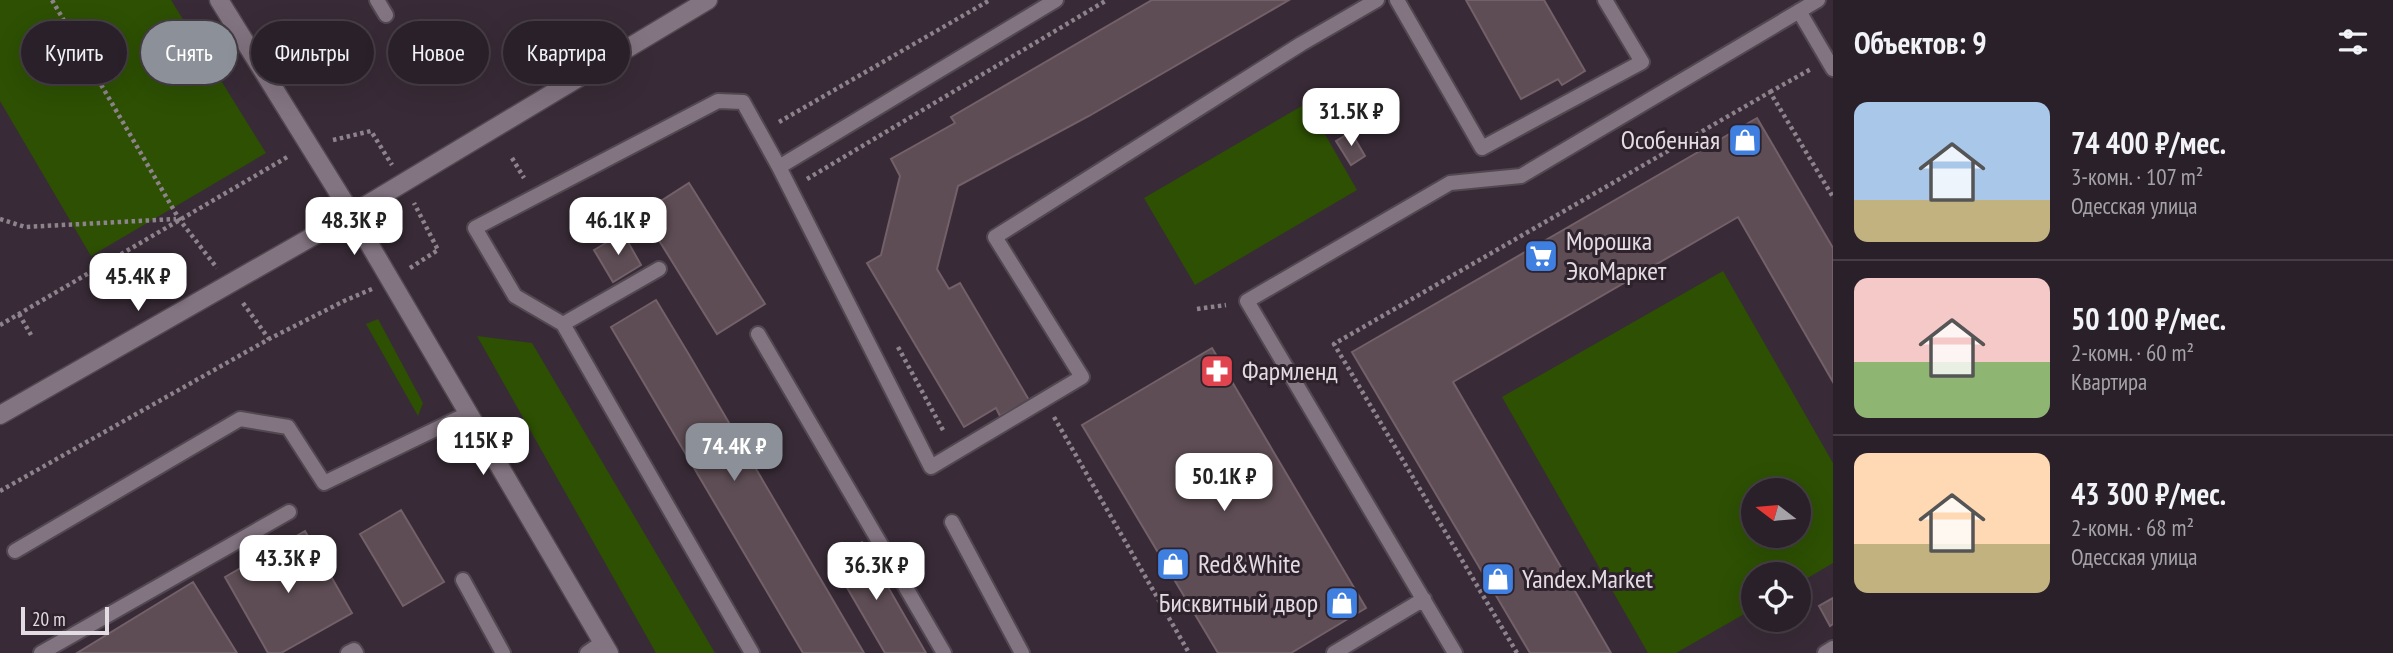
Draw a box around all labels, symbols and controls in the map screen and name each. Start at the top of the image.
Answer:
chip: Купить [21,21,127,84]
chip: Снять [141,21,237,84]
chip: Фильтры [251,21,374,84]
chip: Новое [388,21,489,84]
chip: Квартира [503,21,630,84]
text: Объектов: 9 [1854,23,1987,62]
icon: filters [2334,23,2372,61]
pin: 31.5K ₽ [1286,88,1416,148]
text: 31.5K ₽ [1319,96,1383,125]
shop icon: Особенная [1726,121,1764,159]
place label: Особенная [1621,123,1720,156]
text: 74 400 ₽/мес. [2071,123,2226,162]
icon: home [1910,130,1994,214]
text: 3-комн. · 107 m² [2071,162,2203,191]
text: Одесская улица [2071,191,2197,220]
pin: 48.3K ₽ [289,198,419,257]
pin: 46.1K ₽ [553,198,683,257]
text: 48.3K ₽ [322,205,386,234]
text: 46.1K ₽ [586,205,650,234]
place label: Морошка ЭкоМаркет [1566,224,1667,287]
supermarket icon: Морошка ЭкоМаркет [1522,237,1560,275]
pin: 45.4K ₽ [73,254,203,313]
text: 45.4K ₽ [106,261,170,290]
text: 50 100 ₽/мес. [2071,299,2226,338]
icon: home [1910,306,1994,390]
text: 2-комн. · 60 m² [2071,338,2194,367]
pharmacy icon: Фармленд [1198,352,1236,390]
place label: Фармленд [1242,354,1338,387]
text: Квартира [2071,367,2147,396]
pin: 115K ₽ [426,418,540,477]
pin: 74.4K ₽ [669,424,799,483]
text: 115K ₽ [453,425,513,454]
text: 74.4K ₽ [702,431,766,460]
pin: 50.1K ₽ [1159,454,1289,513]
text: 50.1K ₽ [1192,461,1256,490]
text: 43 300 ₽/мес. [2071,474,2226,513]
north arrow [1741,478,1811,548]
map controls [1741,478,1811,632]
icon: home [1910,481,1994,565]
text: 2-комн. · 68 m² [2071,513,2194,542]
pin: 43.3K ₽ [223,536,353,595]
pin: 36.3K ₽ [811,542,941,602]
text: Одесская улица [2071,542,2197,571]
text: 43.3K ₽ [256,543,320,572]
shop icon: Red&White [1154,545,1192,583]
place label: Red&White [1198,547,1301,580]
text: 36.3K ₽ [844,550,908,579]
shop icon: Yandex.Market [1479,560,1517,598]
place label: Yandex.Market [1522,562,1653,595]
button: locate [1741,562,1811,632]
shop icon: Бисквитный двор [1323,584,1361,622]
place label: Бисквитный двор [1159,586,1318,619]
scale bar [21,604,108,636]
text: 20 m [32,607,66,631]

